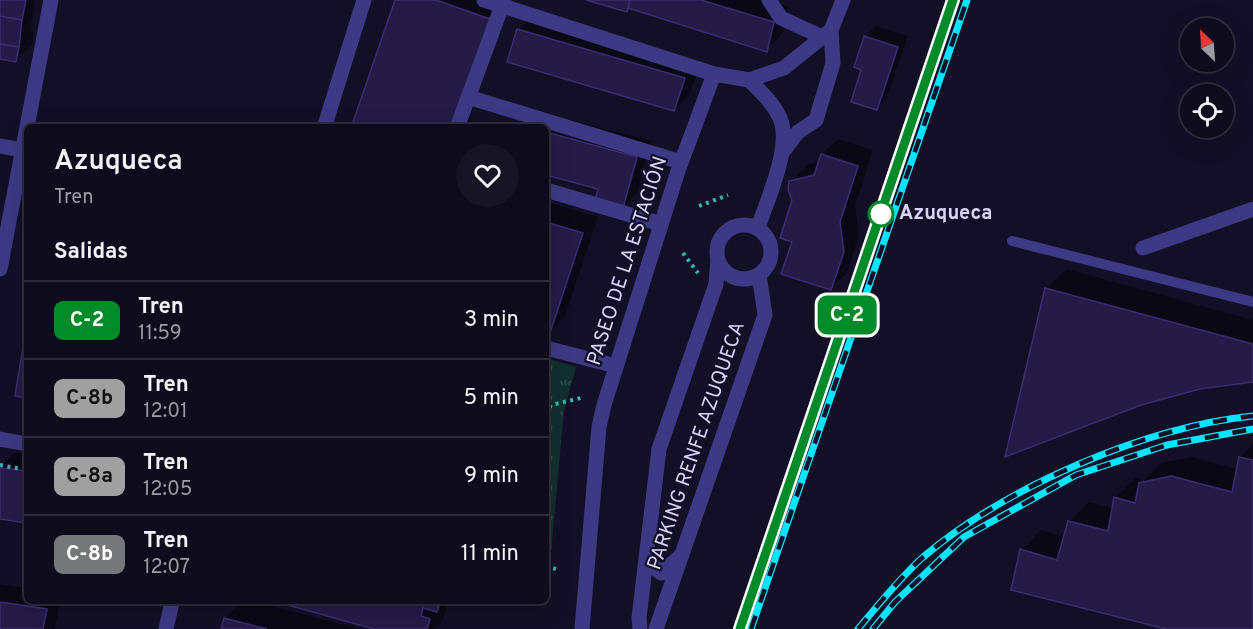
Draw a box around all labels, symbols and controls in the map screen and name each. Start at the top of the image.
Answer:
north arrow [1180,18,1234,72]
map controls [1180,18,1234,138]
button: locate [1180,84,1234,138]
text: Azuqueca [54,144,183,180]
button: heart [456,144,519,207]
street label: PASEO DE LA ESTACIÓN [580,152,674,369]
text: Tren [54,185,93,211]
marker: Azuqueca [868,201,894,227]
place label: Azuqueca [899,201,992,227]
text: Salidas [54,239,128,266]
text: Tren [138,294,184,321]
line badge: C-2 [812,296,882,334]
text: C-2 [830,302,864,329]
text: C-2 [70,307,104,334]
text: 3 min [464,307,519,334]
street label: PARKING RENFE AZUQUECA [642,318,752,574]
text: 11:59 [138,321,182,347]
text: Tren [143,372,189,399]
text: C-8b [66,385,113,412]
text: 5 min [464,385,519,412]
text: 12:01 [143,399,188,425]
text: Tren [143,450,189,477]
text: C-8a [66,463,113,490]
text: 9 min [464,463,519,490]
text: 12:05 [143,477,192,503]
text: Tren [143,528,189,555]
text: C-8b [66,541,113,568]
text: 11 min [461,541,519,568]
text: 12:07 [143,555,190,581]

